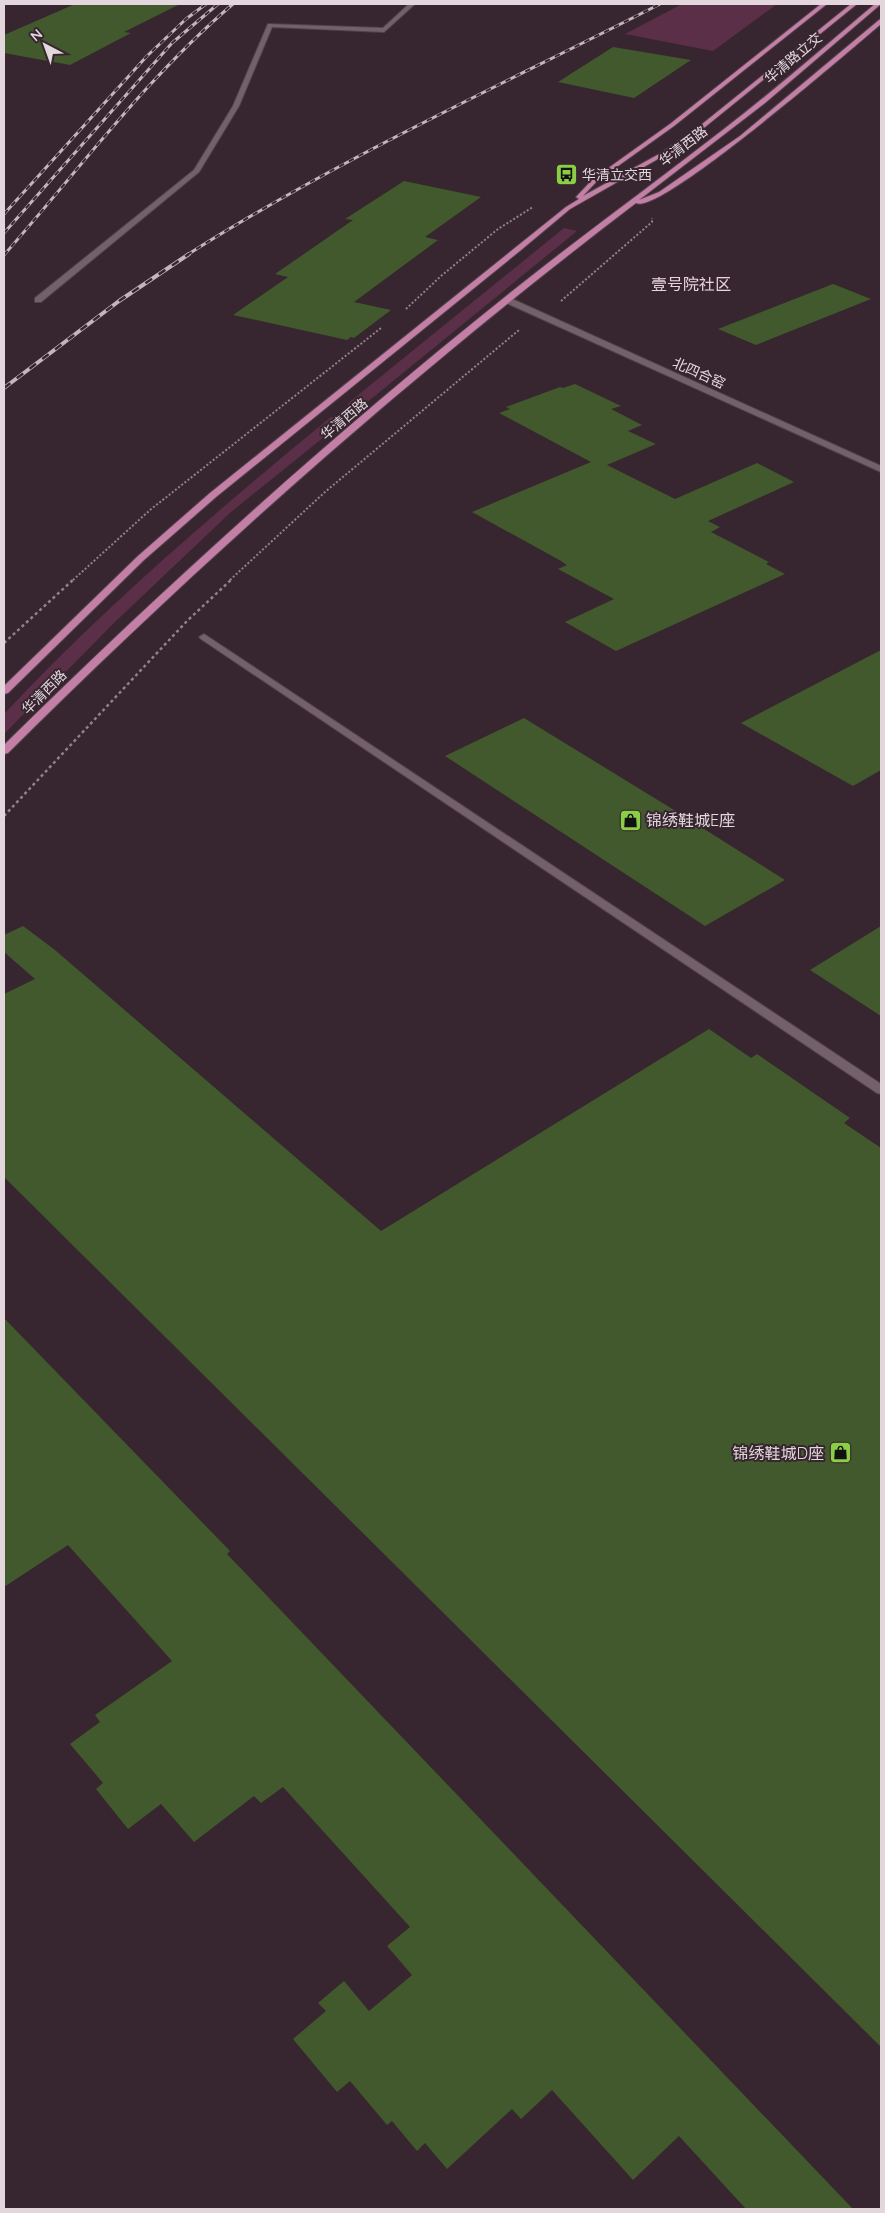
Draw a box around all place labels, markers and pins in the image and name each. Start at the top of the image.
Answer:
bus stop icon: 华清立交西 [554,163,578,187]
place label: 华清立交西 [582,166,652,184]
shop icon: 锦绣鞋城E座 [618,808,642,832]
place label: 锦绣鞋城E座 [646,810,735,830]
shop icon: 锦绣鞋城D座 [828,1441,852,1465]
place label: 锦绣鞋城D座 [732,1443,824,1463]

